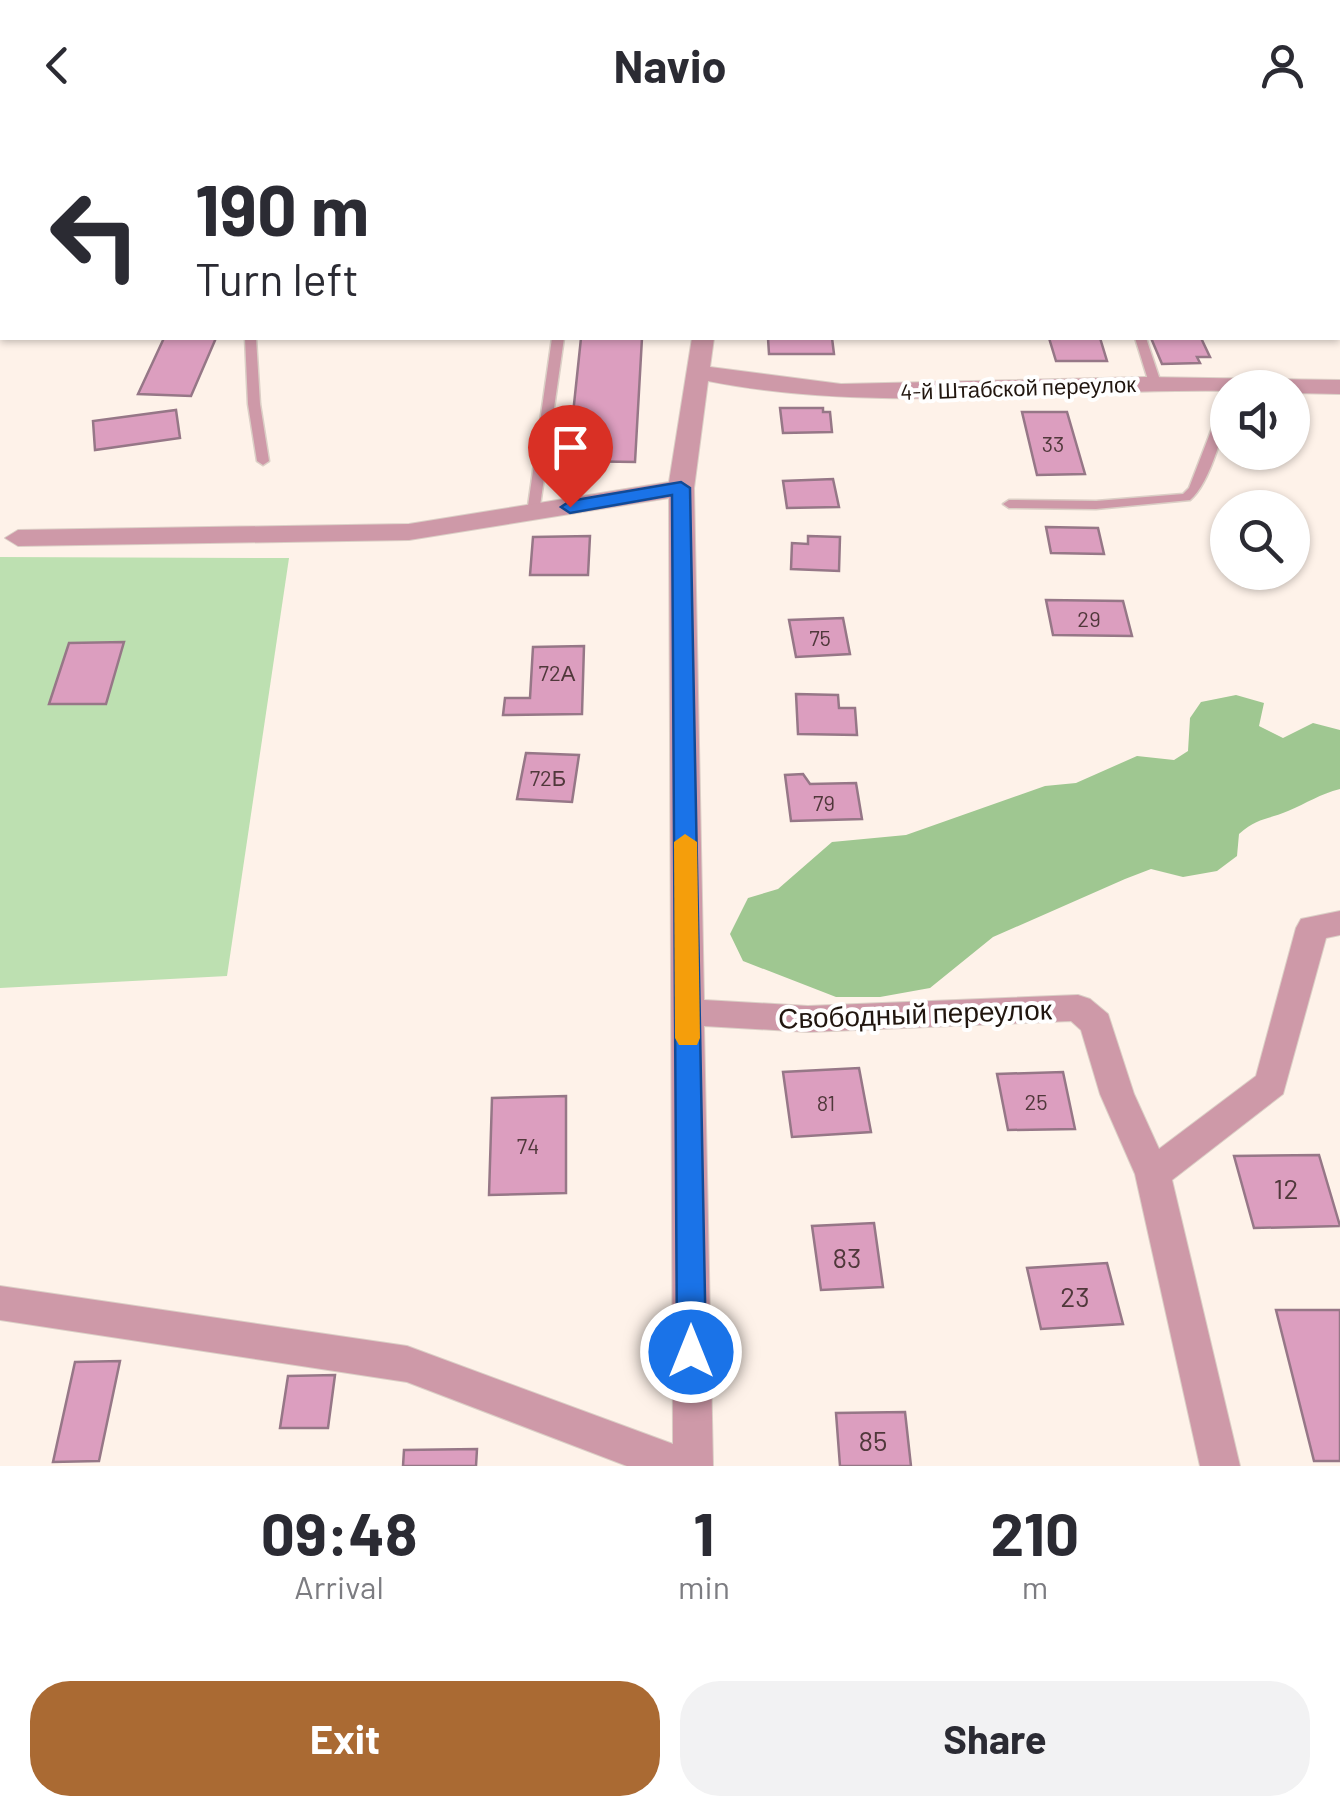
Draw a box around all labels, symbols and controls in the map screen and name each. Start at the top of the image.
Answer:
icon: back [30,38,85,93]
text: Navio [614,38,727,92]
icon: person [1255,38,1310,93]
text: 190 m [195,166,369,250]
icon: left [30,170,160,300]
text: Turn left [195,251,359,305]
street label: 4-й Штабской переулок [900,370,1137,405]
map controls [1210,370,1310,590]
button: sound [1210,370,1310,470]
pin [528,405,613,508]
icon: arrive [543,420,598,475]
house number: 33 [1042,430,1064,456]
button: search [1210,490,1310,590]
house number: 29 [1077,605,1101,631]
house number: 75 [809,624,831,650]
house number: 72А [539,659,576,685]
house number: 72Б [530,764,566,790]
house number: 79 [813,789,835,815]
street label: Свободный переулок [778,991,1053,1035]
house number: 25 [1024,1088,1048,1114]
house number: 81 [817,1089,835,1115]
house number: 74 [517,1132,539,1158]
house number: 12 [1274,1171,1298,1205]
house number: 83 [832,1240,862,1274]
house number: 23 [1060,1279,1090,1313]
position arrow [639,1300,743,1404]
house number: 85 [859,1423,887,1457]
text: 09:48 [261,1496,417,1568]
text: 1 [693,1496,715,1568]
text: 210 [991,1496,1079,1568]
text: Arrival [294,1567,384,1605]
text: min [678,1567,730,1605]
text: m [1022,1567,1048,1605]
button: Exit [30,1681,660,1796]
button: Share [680,1681,1310,1796]

